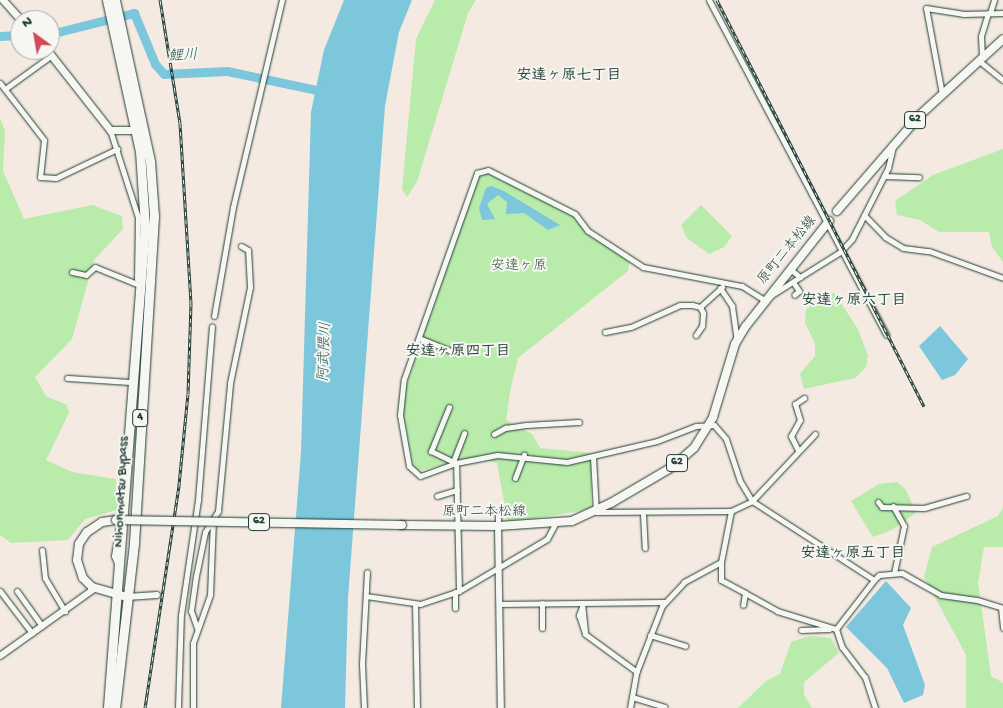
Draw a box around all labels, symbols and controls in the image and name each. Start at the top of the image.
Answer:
north arrow [10,10,60,60]
text: N [19,13,36,32]
water label: 鯉川 [168,47,198,67]
district label: 安達ヶ原七丁目 [517,68,621,86]
road number: 62 [904,110,926,130]
street label: 原町二本松線 [755,213,821,289]
park label: 安達ヶ原 [491,259,547,275]
district label: 安達ヶ原六丁目 [802,293,906,311]
water label: 阿武隈川 [316,322,336,382]
district label: 安達ヶ原四丁目 [406,344,510,362]
road number: 4 [131,408,149,428]
street label: Nihonmatsu Bypass [111,436,133,548]
road number: 62 [666,453,688,472]
street label: 原町二本松線 [442,505,526,521]
road number: 62 [248,512,270,532]
district label: 安達ヶ原五丁目 [801,546,905,564]

